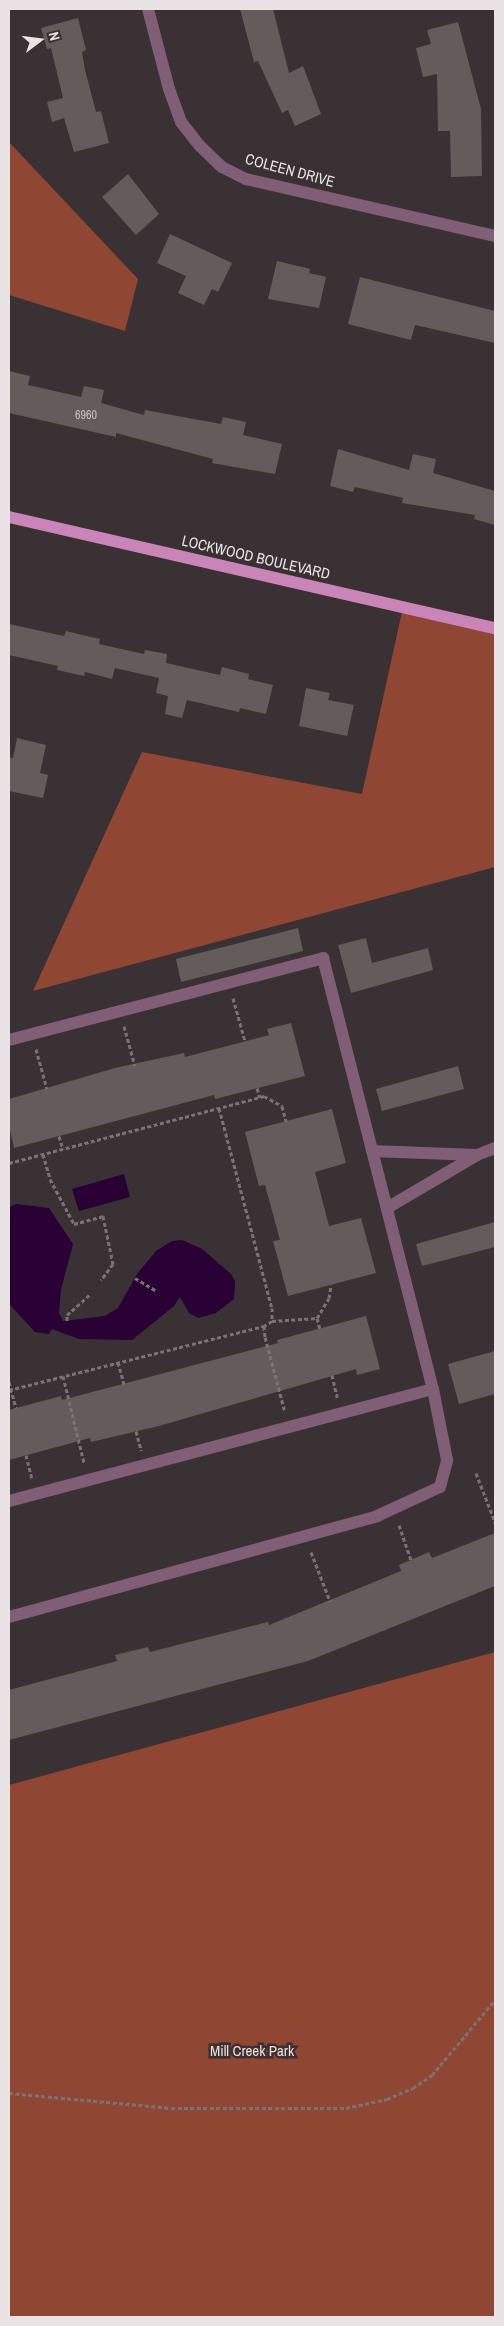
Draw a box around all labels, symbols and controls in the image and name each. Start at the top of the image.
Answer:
north arrow [15,15,65,65]
text: N [45,30,64,42]
street label: COLEEN DRIVE [243,149,337,191]
house number: 6960 [75,409,97,423]
street label: LOCKWOOD BOULEVARD [180,531,332,583]
park label: Mill Creek Park [210,2042,294,2060]

